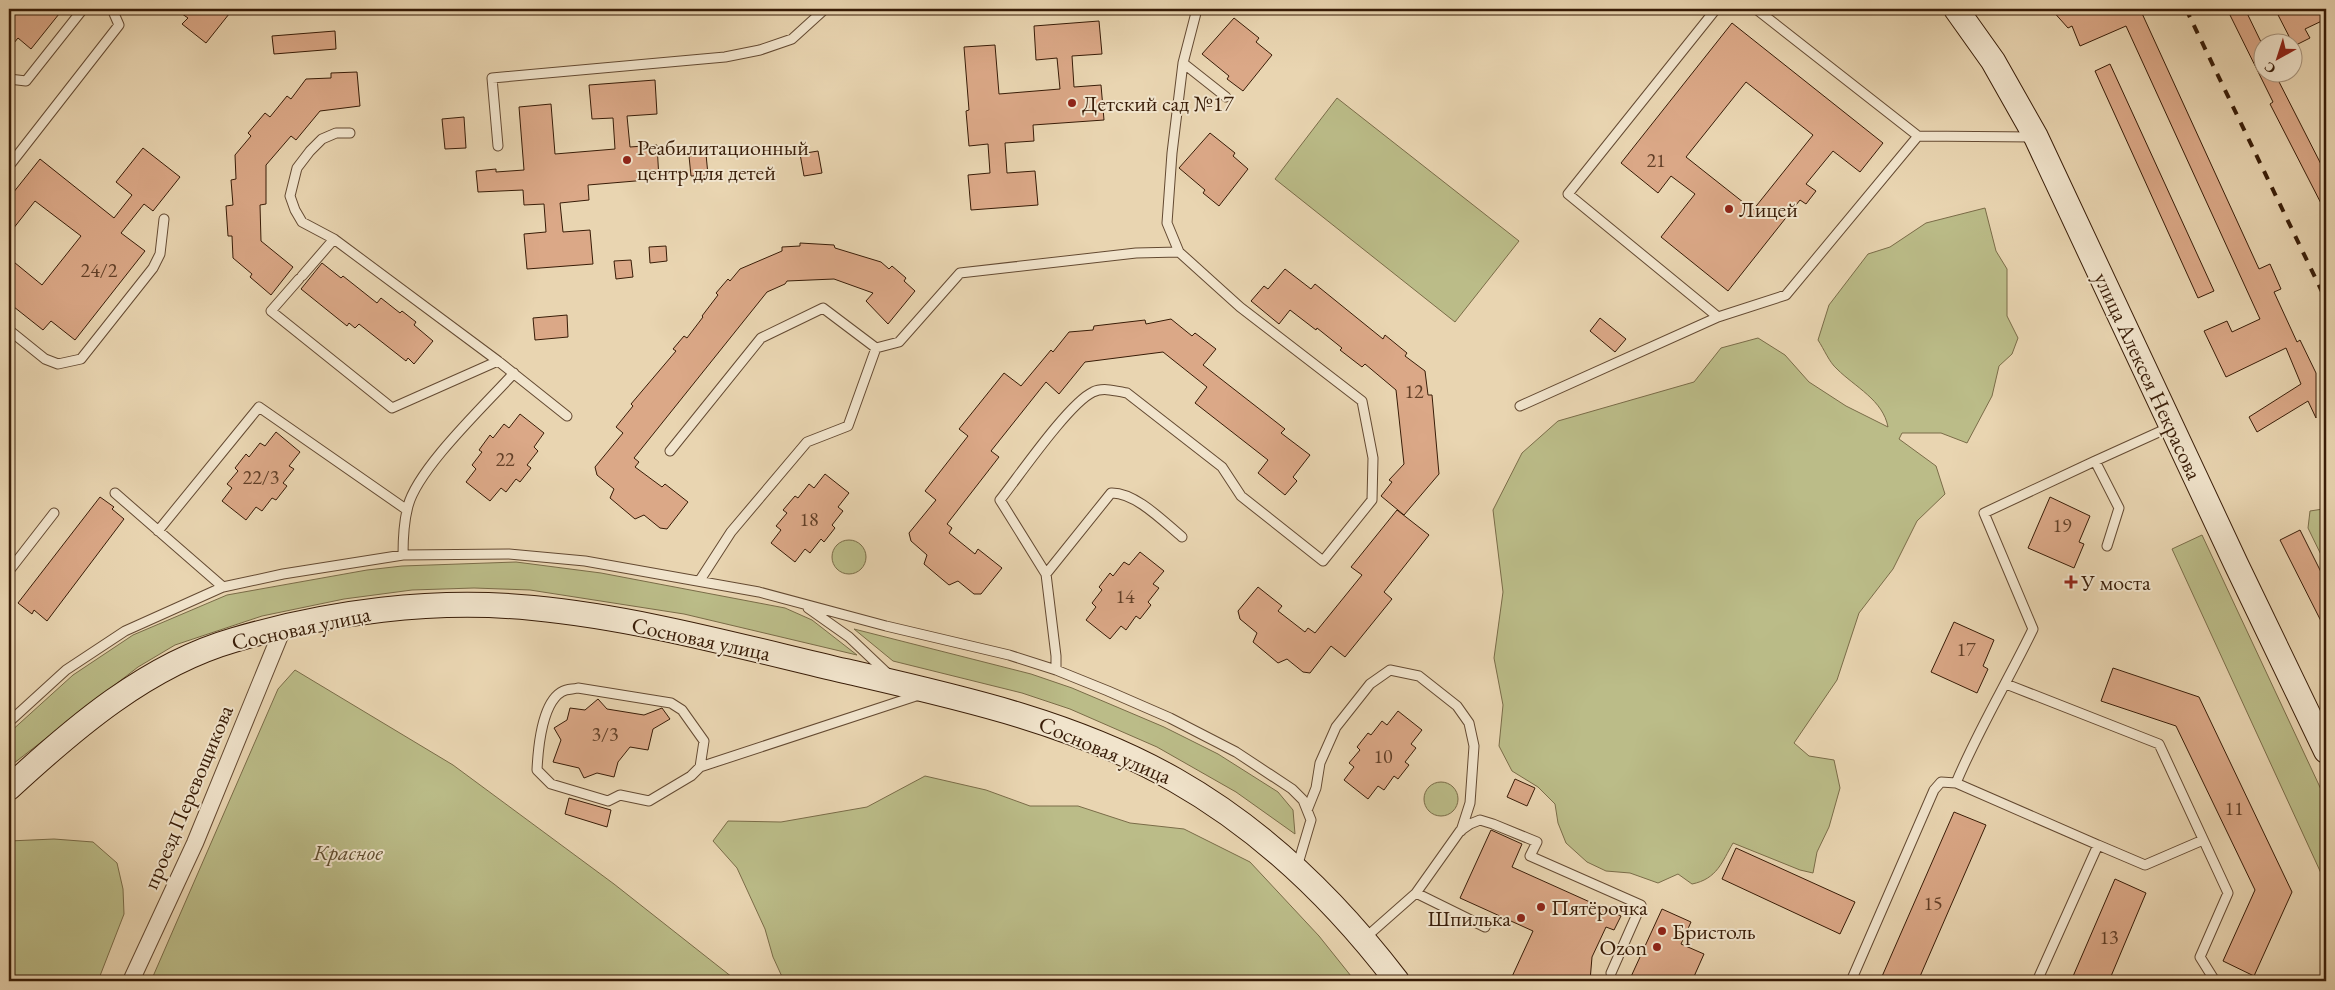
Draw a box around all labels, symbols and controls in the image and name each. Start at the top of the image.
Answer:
north arrow [2252,32,2302,82]
text: С [2260,58,2279,78]
place label: Детский сад №17 [1082,89,1234,118]
marker: Детский сад №17 [1066,97,1078,109]
place label: Реабилитационный центр для детей [637,133,809,187]
house number: 21 [1646,147,1666,173]
marker: Реабилитационный центр для детей [621,154,633,166]
place label: Лицей [1739,195,1798,224]
marker: Лицей [1723,203,1735,215]
house number: 24/2 [81,257,118,283]
street label: улица Алексея Некрасова [2087,268,2209,485]
house number: 12 [1404,378,1424,404]
house number: 22 [495,446,515,472]
house number: 22/3 [243,464,279,490]
house number: 18 [799,506,819,532]
house number: 19 [2052,512,2072,538]
place label: У моста [2080,568,2151,597]
marker: У моста [2065,576,2077,588]
house number: 14 [1115,583,1135,609]
street label: Сосновая улица [229,599,373,657]
street label: Сосновая улица [629,610,773,668]
house number: 17 [1956,636,1976,662]
street label: проезд Перевощикова [136,700,240,894]
street label: Сосновая улица [1034,709,1176,791]
house number: 3/3 [591,721,619,747]
house number: 10 [1373,743,1393,769]
house number: 11 [2224,795,2244,821]
park label: Красное [312,838,383,867]
house number: 15 [1923,890,1943,916]
place label: Пятёрочка [1551,893,1648,922]
marker: Пятёрочка [1535,901,1547,913]
place label: Шпилька [1427,904,1511,933]
marker: Шпилька [1515,912,1527,924]
place label: Бристоль [1672,917,1756,946]
house number: 13 [2099,924,2119,950]
marker: Бристоль [1656,925,1668,937]
place label: Ozon [1599,933,1647,962]
marker: Ozon [1651,941,1663,953]

